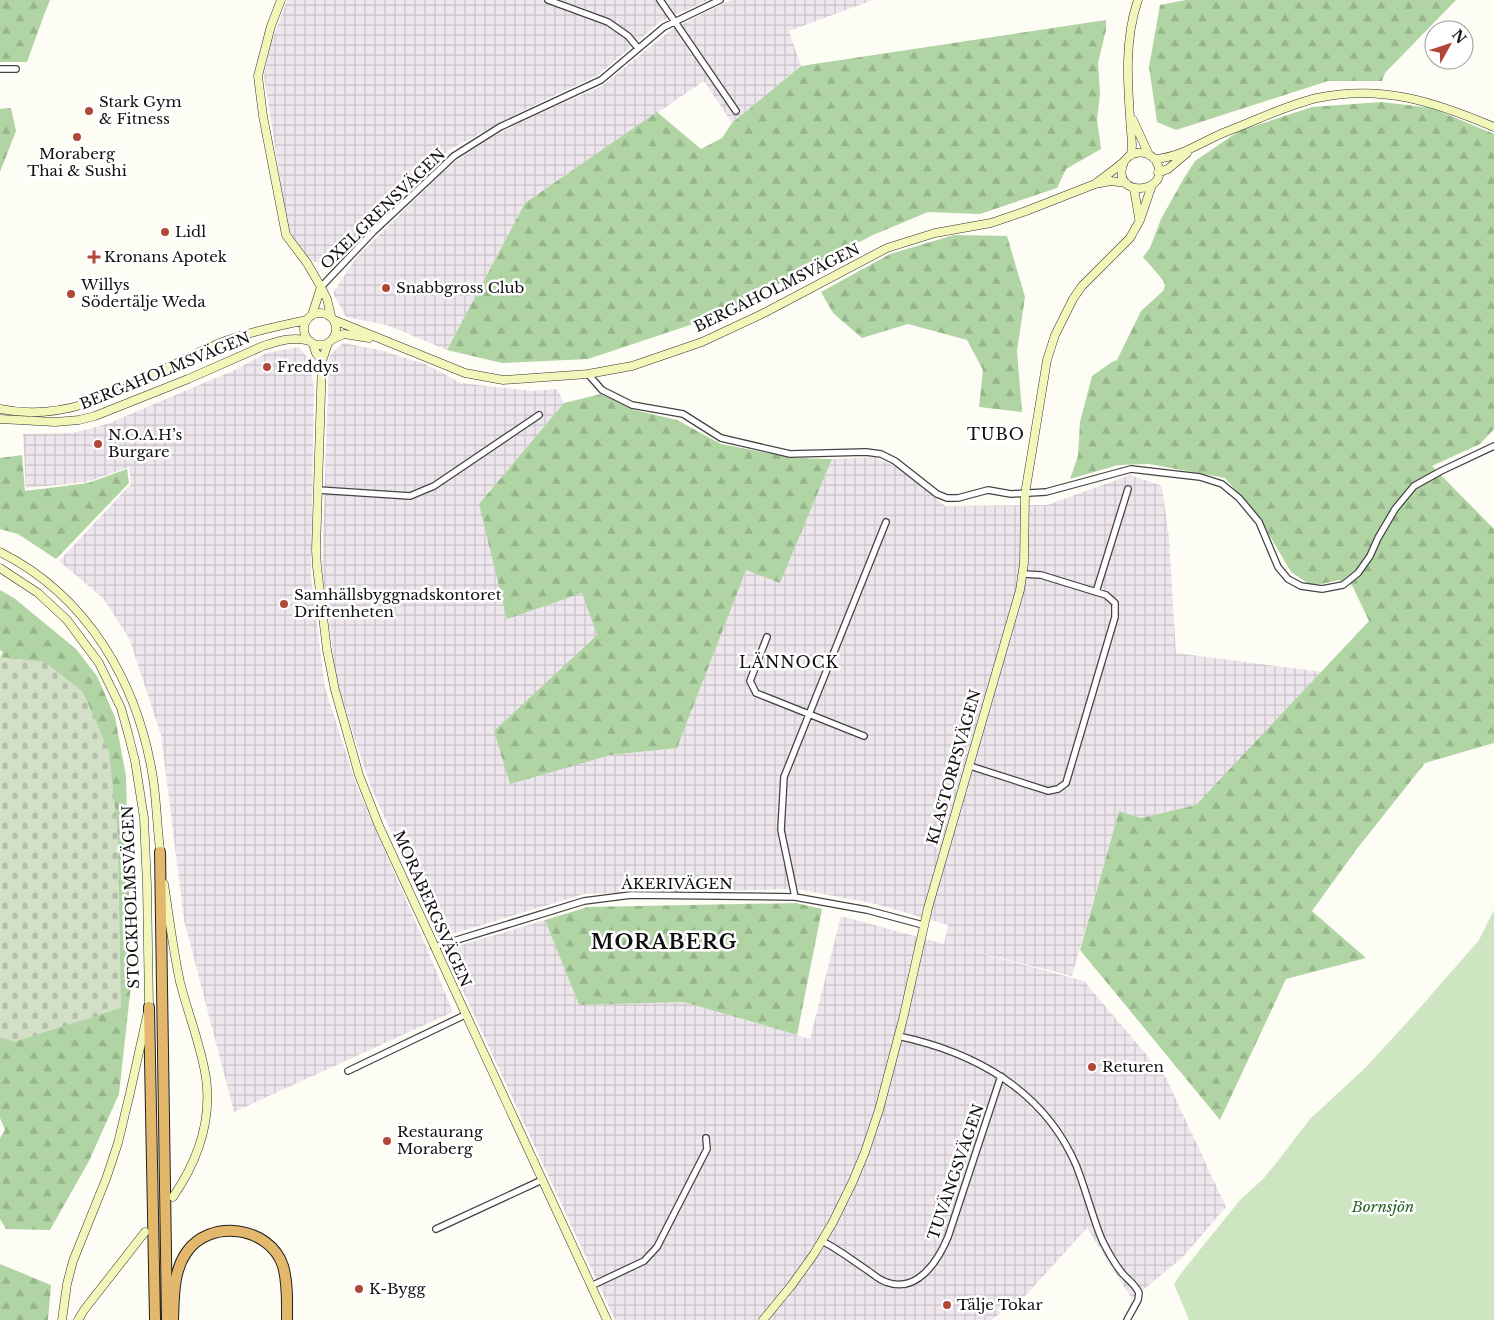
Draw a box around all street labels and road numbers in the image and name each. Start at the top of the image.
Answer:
street label: OXELGRENSVÄGEN [316,144,449,273]
street label: BERGAHOLMSVÄGEN [691,239,863,336]
street label: BERGAHOLMSVÄGEN [77,328,253,413]
street label: KLASTORPSVÄGEN [922,687,985,847]
street label: STOCKHOLMSVÄGEN [118,805,143,989]
street label: MORABERGSVÄGEN [389,828,476,990]
street label: ÅKERIVÄGEN [620,874,733,893]
street label: TUVÄNGSVÄGEN [923,1101,988,1242]

